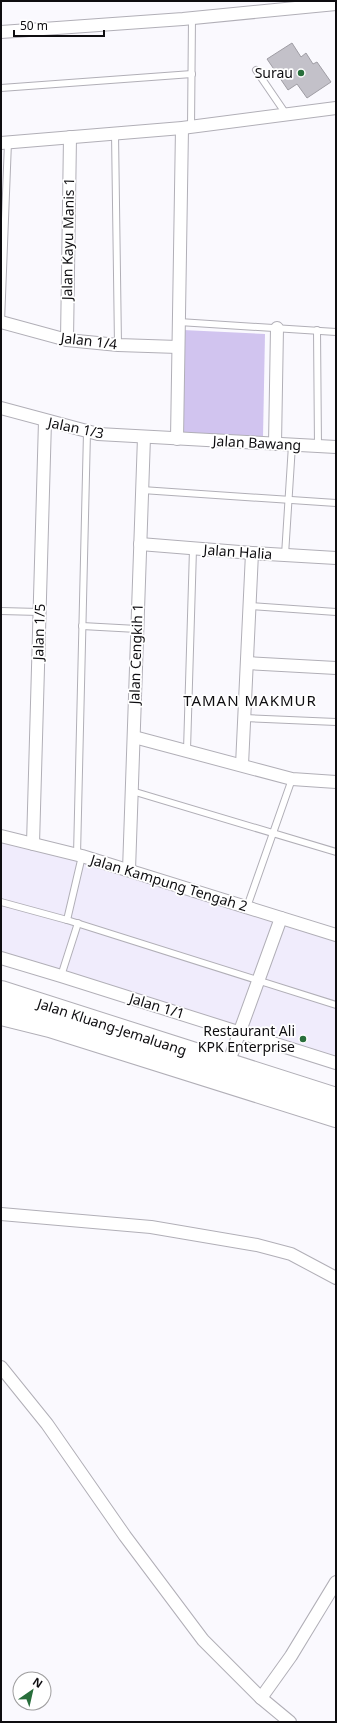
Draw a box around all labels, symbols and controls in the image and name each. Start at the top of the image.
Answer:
scale bar [14,12,104,38]
text: 50 m [20,17,48,34]
place label: Surau [255,63,293,82]
marker: Surau [296,68,306,78]
street label: Jalan Kayu Manis 1 [57,178,78,302]
street label: Jalan 1/4 [58,327,118,353]
street label: Jalan 1/3 [44,412,106,443]
street label: Jalan Bawang [210,431,302,454]
street label: Jalan Halia [201,539,273,563]
street label: Jalan 1/5 [28,603,49,663]
street label: Jalan Cengkih 1 [124,603,147,707]
district label: TAMAN MAKMUR [183,690,317,710]
street label: Jalan Kampung Tengah 2 [86,849,250,915]
street label: Jalan 1/1 [125,988,187,1023]
street label: Jalan Kluang-Jemaluang [33,993,189,1060]
place label: Restaurant Ali KPK Enterprise [198,1021,295,1056]
marker: Restaurant Ali KPK Enterprise [298,1034,308,1044]
north arrow [12,1671,52,1711]
text: N [30,1674,46,1691]

